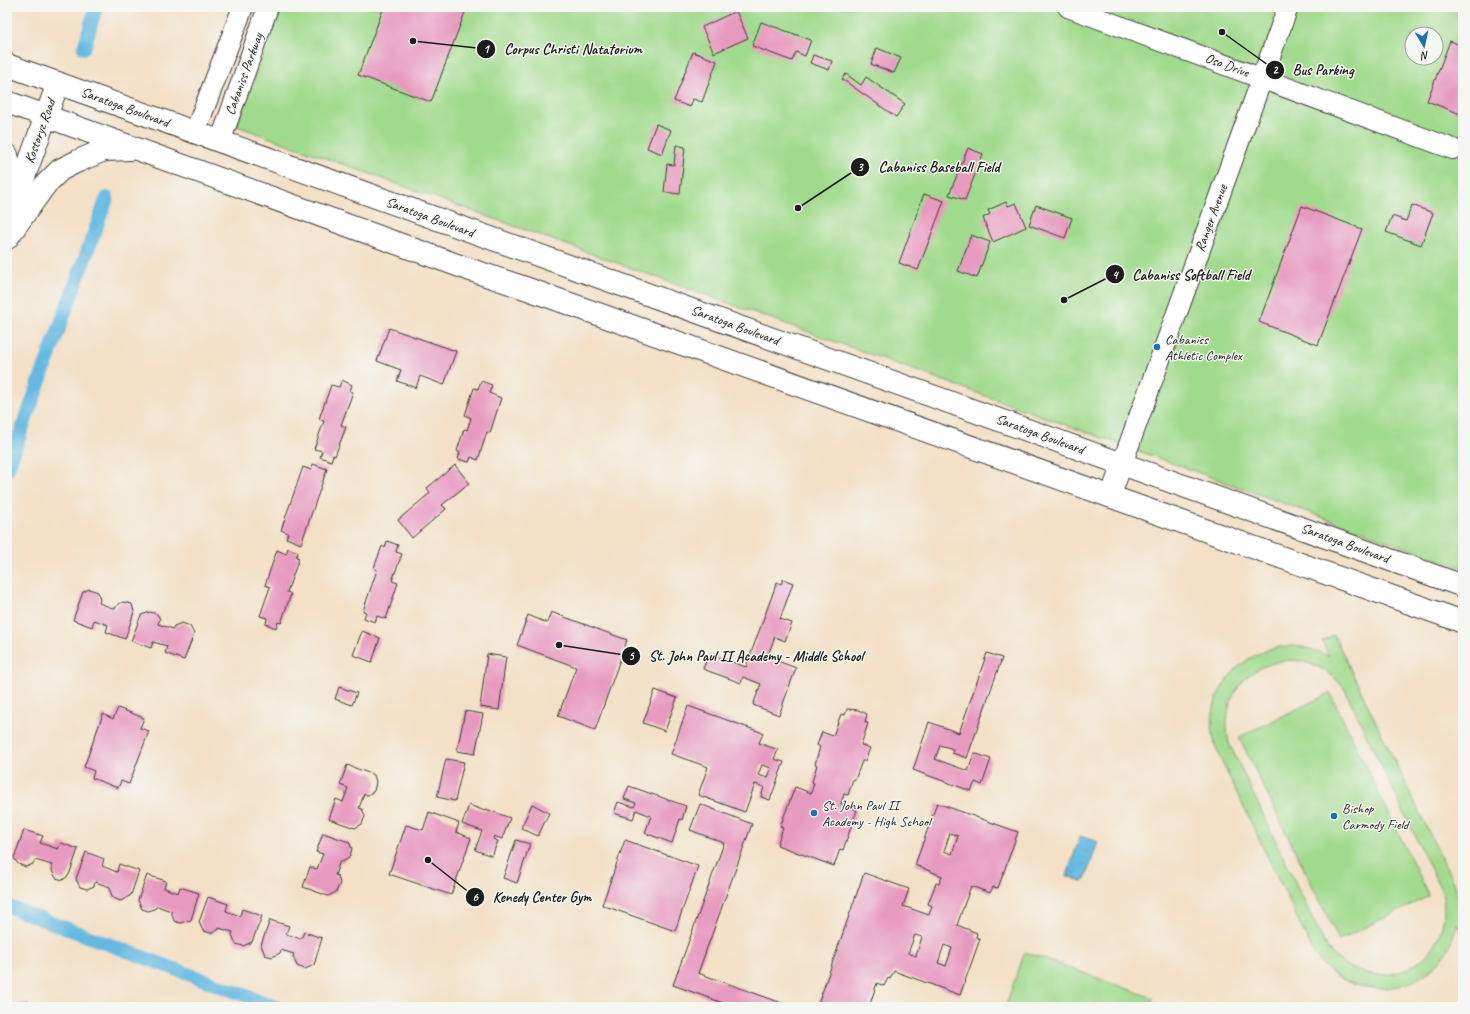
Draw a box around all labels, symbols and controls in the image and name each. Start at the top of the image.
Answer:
north arrow [1404,26,1444,66]
street label: Cabaniss Parkway [221,29,267,117]
callout: Corpus Christi Natatorium [476,35,650,62]
text: Corpus Christi Natatorium [504,40,643,59]
text: 1 [483,41,490,57]
text: N [1419,48,1430,64]
street label: Oso Drive [1203,49,1252,81]
callout: Bus Parking [1265,56,1362,83]
text: Bus Parking [1293,61,1355,80]
text: 2 [1272,62,1279,78]
street label: Saratoga Boulevard [79,83,174,132]
street label: Kostoryz Road [21,94,60,165]
callout: Cabaniss Baseball Field [850,154,1007,181]
text: Cabaniss Baseball Field [878,158,1003,177]
text: 3 [857,159,864,175]
street label: Ranger Avenue [1191,181,1231,254]
street label: Saratoga Boulevard [384,193,479,242]
callout: Cabaniss Softball Field [1105,261,1258,288]
text: Cabaniss Softball Field [1132,266,1253,285]
text: 4 [1112,267,1119,283]
street label: Saratoga Boulevard [689,301,784,350]
place label: Cabaniss Athletic Complex [1165,331,1243,364]
marker: Cabaniss Athletic Complex [1152,342,1162,352]
street label: Saratoga Boulevard [994,410,1089,459]
street label: Saratoga Boulevard [1299,519,1394,568]
callout: St. John Paul II Academy - Middle School [621,643,872,670]
text: St. John Paul II Academy - Middle School [649,647,867,666]
text: 5 [628,648,635,664]
place label: St. John Paul II Academy - High School [822,797,933,830]
place label: Bishop Carmody Field [1342,800,1411,833]
marker: St. John Paul II Academy - High School [809,808,819,818]
marker: Bishop Carmody Field [1329,811,1339,821]
callout: Kenedy Center Gym [465,883,599,910]
text: Kenedy Center Gym [493,888,592,907]
text: 6 [472,889,479,905]

